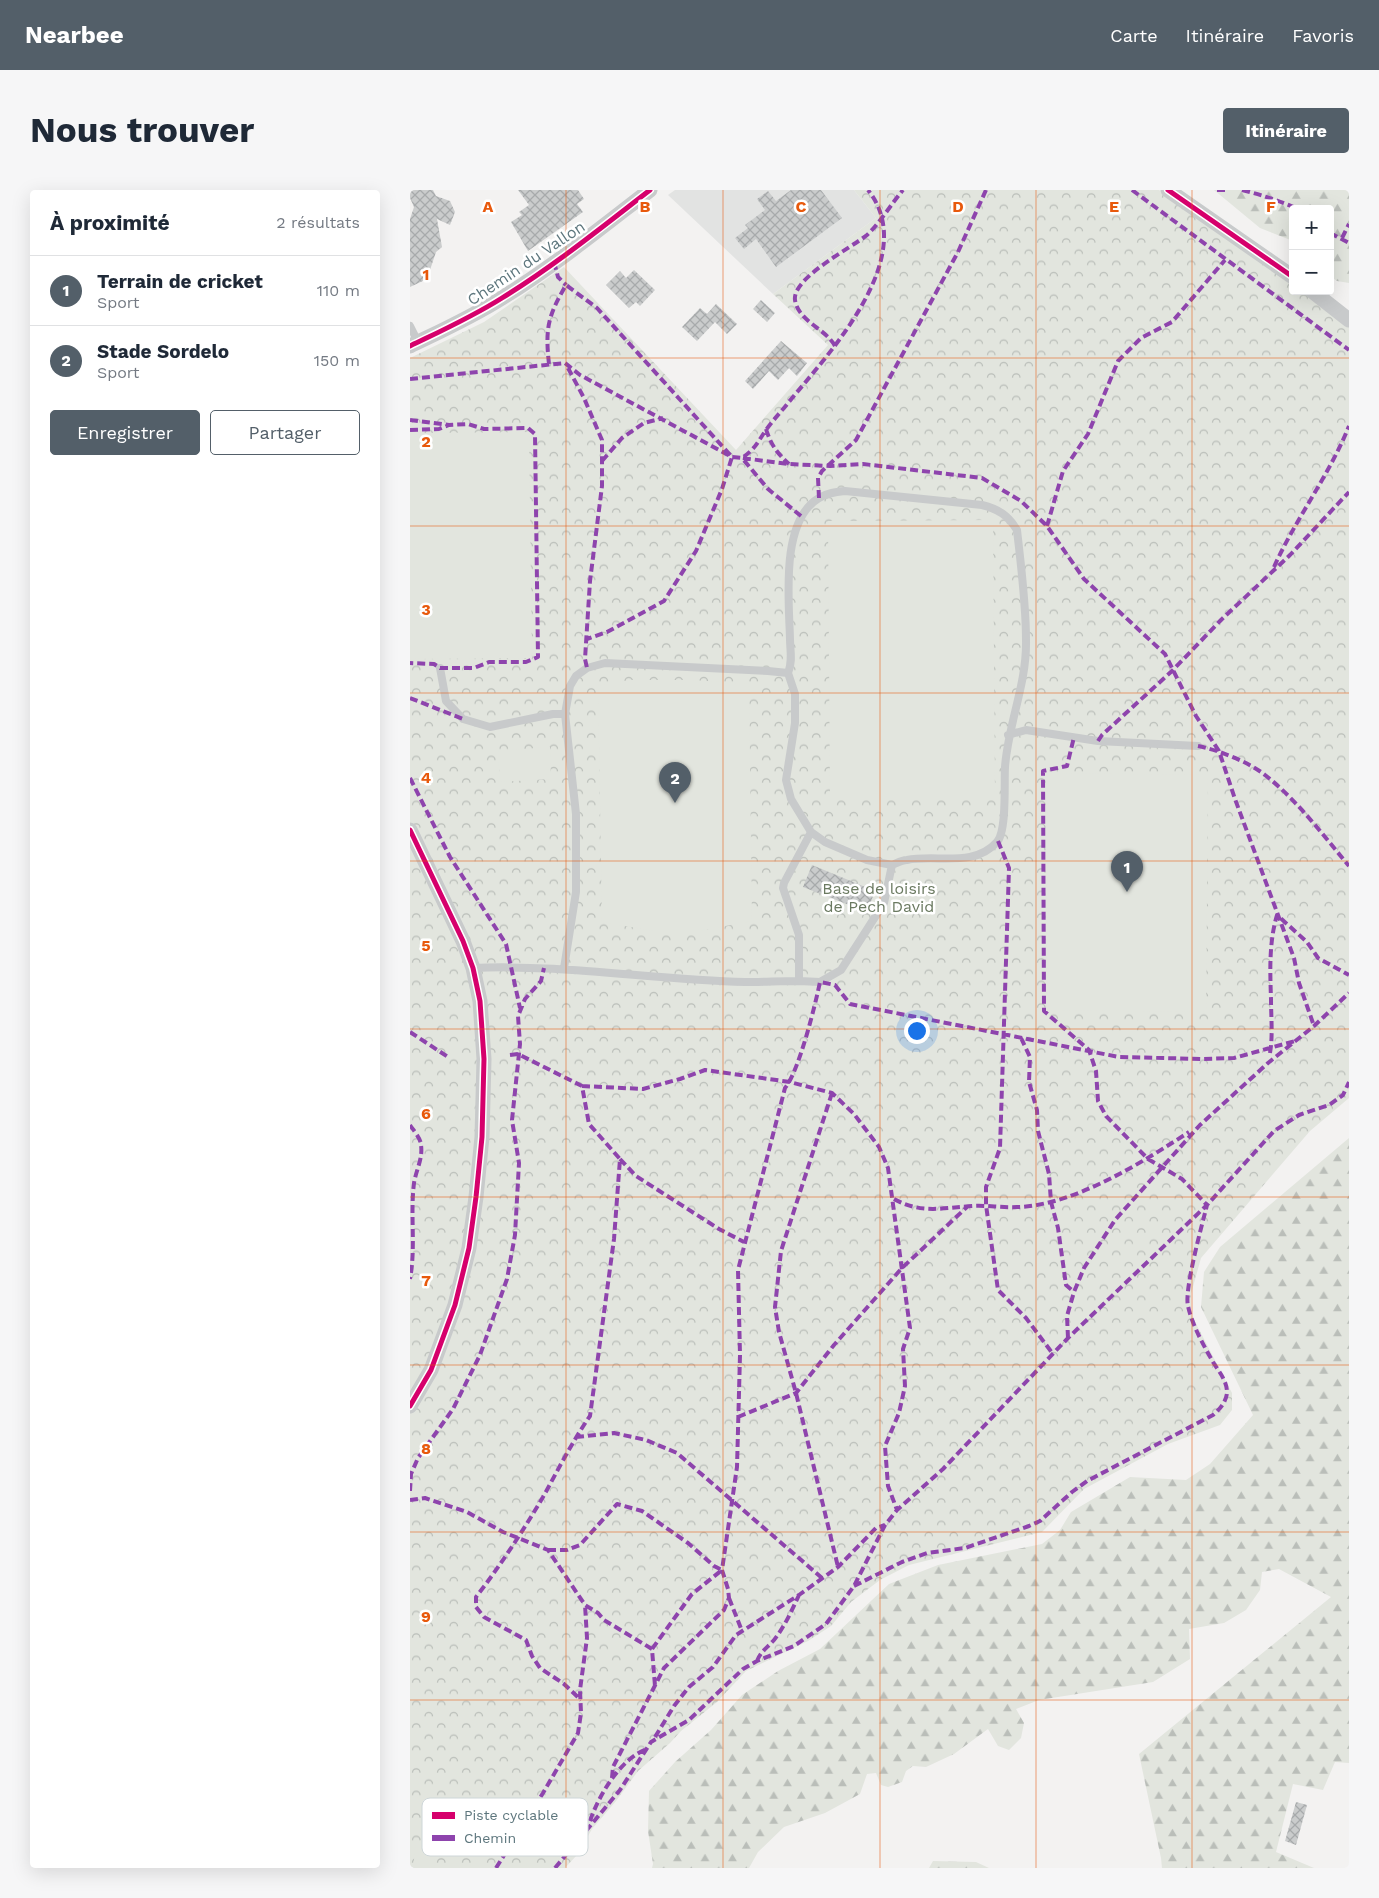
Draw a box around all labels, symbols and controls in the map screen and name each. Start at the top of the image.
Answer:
text: Nearbee [25,21,124,49]
text: Carte [1110,25,1158,46]
text: Itinéraire [1186,25,1264,46]
text: Favoris [1292,25,1354,46]
button: Itinéraire [1223,108,1349,153]
text: Nous trouver [30,109,254,151]
text: A [483,197,494,216]
text: B [640,197,651,216]
text: C [796,197,807,216]
text: D [952,197,964,216]
text: E [1109,197,1119,216]
text: F [1266,197,1276,216]
map controls [1289,205,1334,295]
button: + [1289,205,1334,250]
text: À proximité [50,210,170,235]
text: 2 résultats [276,213,360,232]
street label: Chemin du Vallon [464,217,588,309]
button: − [1289,250,1334,295]
text: 1 [423,265,429,284]
text: Terrain de cricket [97,270,263,293]
text: 1 [63,281,69,300]
text: 110 m [317,281,360,300]
text: Sport [97,293,140,312]
text: Stade Sordelo [97,340,229,363]
text: 2 [61,351,71,370]
text: 150 m [314,351,360,370]
text: Sport [97,363,140,382]
button: Enregistrer [50,410,200,455]
button: Partager [210,410,360,455]
text: 2 [421,432,431,451]
text: 3 [421,600,431,619]
pin: 2 [659,762,691,803]
text: 4 [421,768,431,787]
pin: 1 [1111,851,1143,892]
park label: Base de loisirs de Pech David [822,879,936,916]
text: 5 [421,936,431,955]
your location [904,1018,930,1044]
text: 6 [421,1104,431,1123]
text: 7 [421,1271,431,1290]
text: 8 [421,1439,431,1458]
text: 9 [421,1607,431,1626]
legend [422,1798,588,1856]
text: Piste cyclable [464,1807,558,1823]
text: Chemin [464,1830,516,1846]

